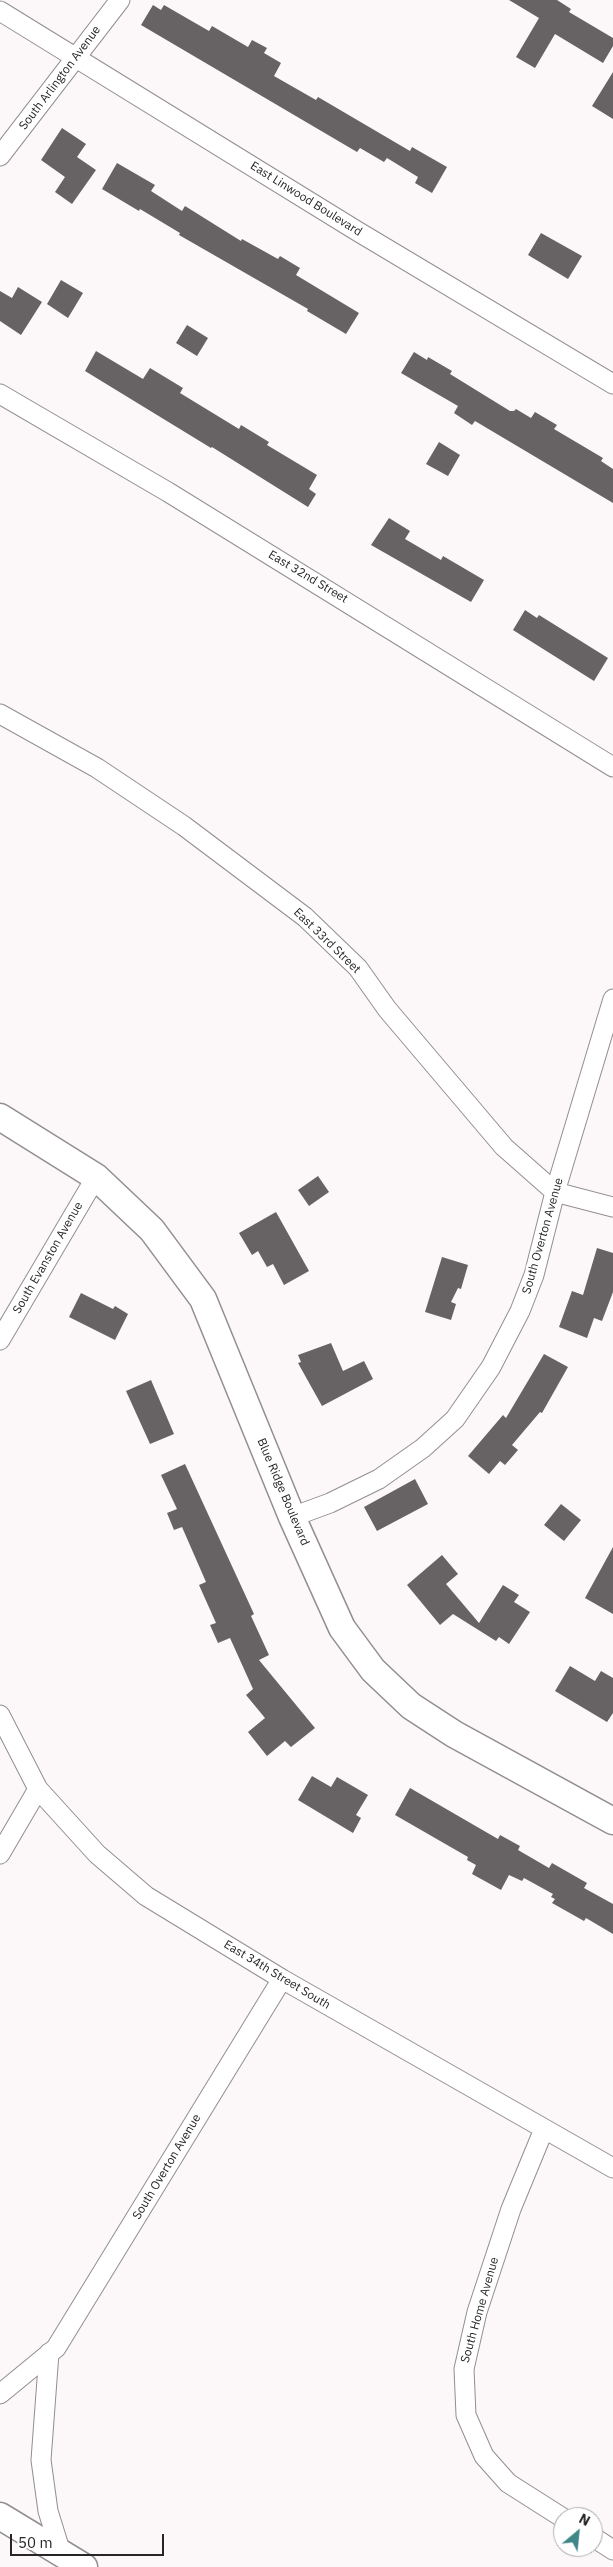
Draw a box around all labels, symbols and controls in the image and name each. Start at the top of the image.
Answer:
street label: South Arlington Avenue [16,23,104,133]
street label: East Linwood Boulevard [247,159,365,239]
street label: East 32nd Street [266,548,350,606]
street label: East 33rd Street [290,905,364,977]
street label: South Overton Avenue [519,1176,567,1296]
street label: South Evanston Avenue [10,1200,86,1316]
street label: Blue Ridge Boulevard [254,1436,312,1548]
street label: East 34th Street South [221,1937,333,2013]
street label: South Overton Avenue [130,2112,204,2222]
street label: South Home Avenue [458,2255,502,2365]
north arrow [553,2507,603,2557]
text: N [576,2509,593,2530]
scale bar [12,2524,166,2556]
text: 50 m [18,2533,53,2552]

